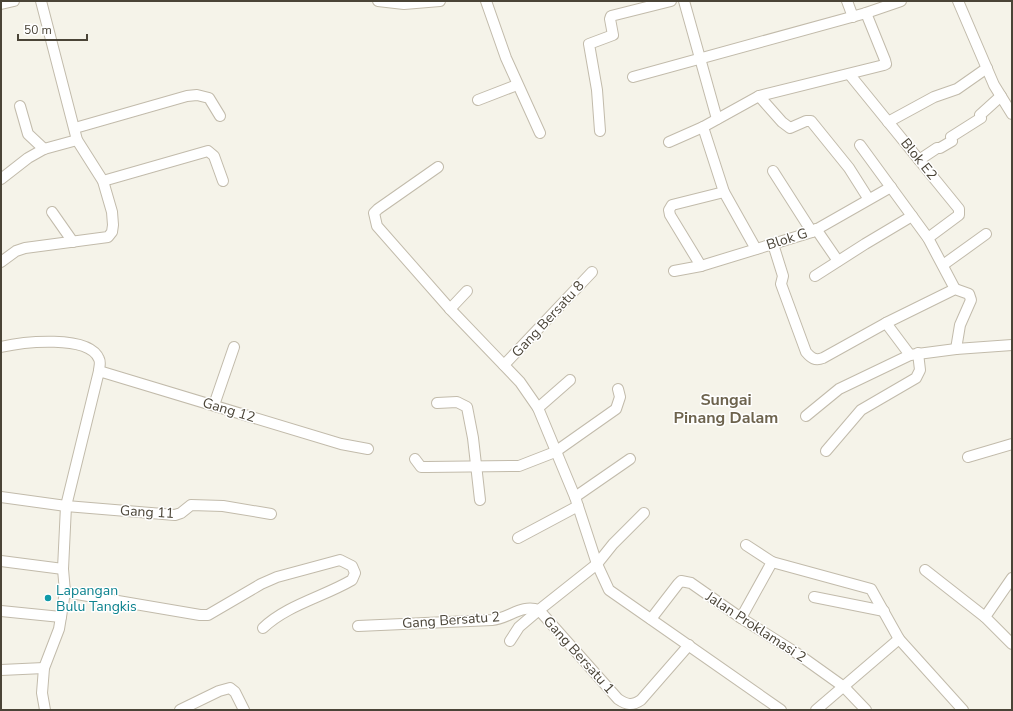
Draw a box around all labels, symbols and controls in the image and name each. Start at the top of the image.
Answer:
scale bar [18,16,87,42]
text: 50 m [24,22,52,38]
street label: Blok E2 [896,134,942,184]
street label: Blok G [764,223,810,255]
street label: Gang Bersatu 8 [508,277,588,361]
district label: Sungai Pinang Dalam [674,389,778,429]
street label: Gang 12 [200,393,258,427]
street label: Gang 11 [119,501,175,523]
place label: Lapangan Bulu Tangkis [56,581,137,616]
street label: Jalan Proklamasi 2 [701,587,810,667]
marker: Lapangan Bulu Tangkis [43,593,53,603]
street label: Gang Bersatu 2 [401,607,501,633]
street label: Gang Bersatu 1 [539,612,619,698]

